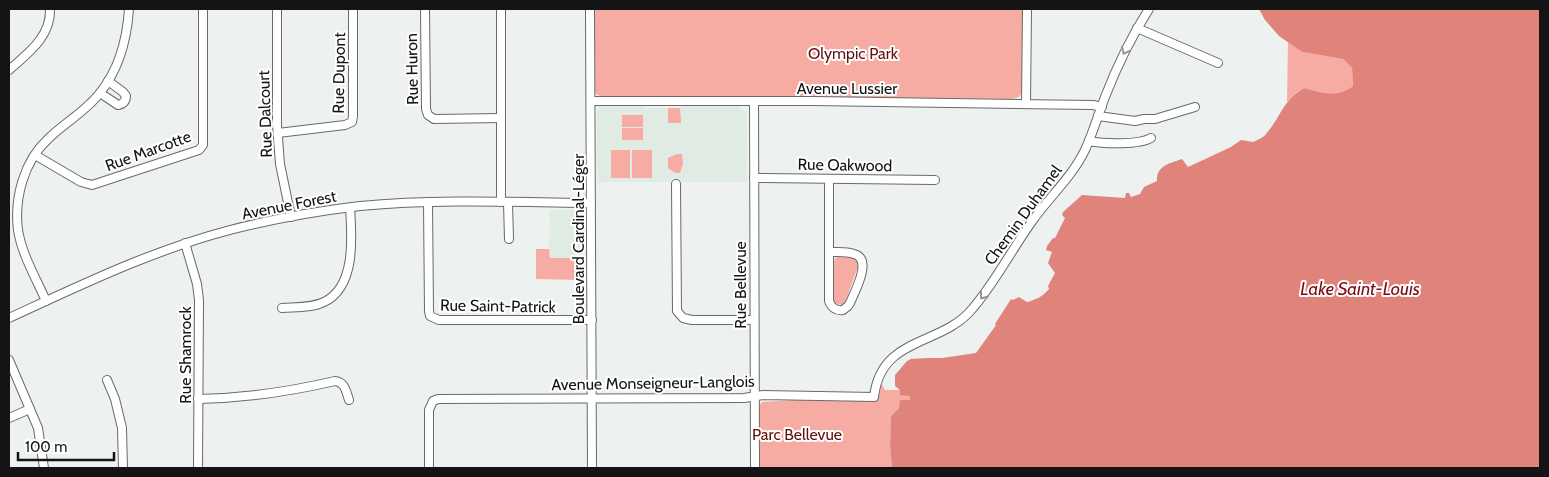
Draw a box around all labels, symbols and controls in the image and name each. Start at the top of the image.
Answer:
street label: Rue Dupont [329,32,349,114]
street label: Rue Huron [402,33,422,105]
park label: Olympic Park [808,44,899,63]
one-way arrow [1121,46,1131,55]
street label: Rue Dalcourt [254,69,276,158]
street label: Avenue Lussier [797,79,898,98]
street label: Rue Marcotte [103,127,193,175]
street label: Boulevard Cardinal-Léger [569,153,588,324]
street label: Rue Oakwood [798,155,892,175]
street label: Chemin Duhamel [980,161,1066,269]
street label: Avenue Forest [240,186,338,223]
street label: Rue Bellevue [731,241,750,329]
water label: Lake Saint-Louis [1300,278,1420,300]
one-way arrow [980,290,988,299]
street label: Rue Saint-Patrick [440,295,557,317]
street label: Rue Shamrock [176,305,195,404]
street label: Avenue Monseigneur-Langlois [551,372,755,394]
park label: Parc Bellevue [752,425,842,444]
scale bar [18,430,114,462]
text: 100 m [25,438,67,456]

